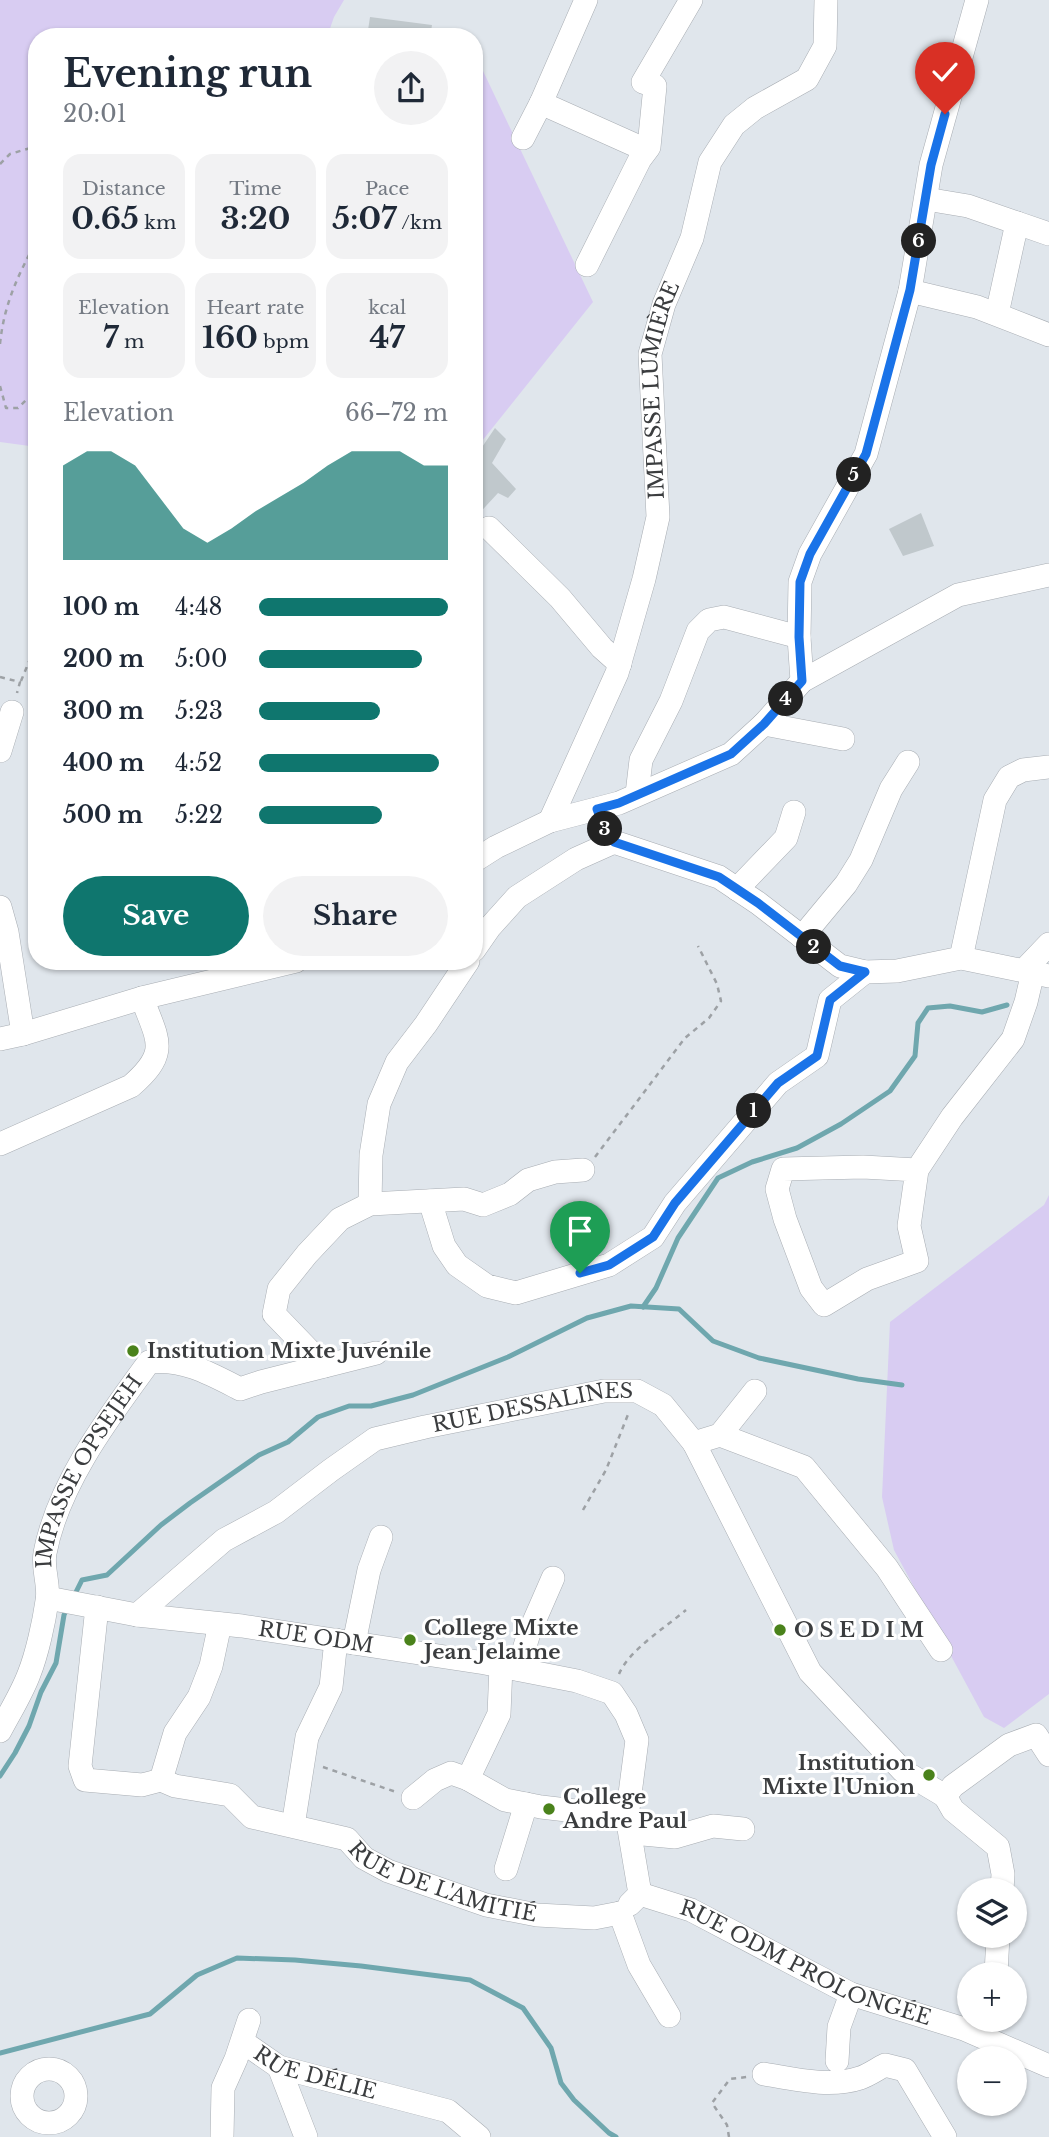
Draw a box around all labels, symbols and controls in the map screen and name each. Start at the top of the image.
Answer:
pin [915,42,975,114]
text: Evening run [63,50,312,97]
button: share [374,51,448,125]
icon: check [926,53,964,91]
text: 20:01 [63,100,127,128]
text: Distance [82,177,166,200]
text: Time [229,177,282,200]
text: Pace [365,177,409,200]
text: 0.65 [71,200,139,237]
text: 3:20 [221,200,290,237]
text: 5:07 [332,200,397,237]
text: km [139,211,176,234]
text: /km [397,211,442,234]
pin: 6 [902,224,936,258]
text: 6 [912,229,925,252]
street label: IMPASSE LUMIÈRE [637,277,685,500]
text: Elevation [78,296,170,319]
text: Heart rate [207,296,304,319]
text: kcal [368,296,406,319]
text: 7 [103,319,119,356]
text: 160 [202,319,258,356]
text: 47 [369,319,405,356]
text: m [119,330,144,353]
text: bpm [258,330,309,353]
text: Elevation [63,399,174,427]
text: 66–72 m [345,399,448,427]
pin: 5 [836,458,872,492]
text: 5 [848,463,859,486]
text: 100 m [63,593,139,621]
text: 4:48 [175,593,222,621]
text: 200 m [63,645,144,673]
text: 5:00 [175,645,227,673]
pin: 4 [768,682,804,716]
text: 4 [779,687,792,710]
text: 300 m [63,697,144,725]
text: 5:23 [175,697,223,725]
text: 400 m [63,749,145,777]
text: 4:52 [175,749,222,777]
text: 500 m [63,801,143,829]
text: 5:22 [175,801,223,829]
pin: 3 [588,812,622,846]
text: 3 [598,817,611,840]
button: Save [63,876,249,956]
button: Share [263,876,448,956]
pin: 2 [796,930,832,964]
text: 2 [807,935,820,958]
pin: 1 [736,1094,772,1128]
text: 1 [749,1099,758,1122]
pin [550,1201,610,1273]
icon: arrive [561,1212,599,1250]
place label: Institution Mixte Juvénile [147,1338,431,1364]
marker: Institution Mixte Juvénile [125,1343,141,1359]
street label: IMPASSE OPSEJEH [31,1370,148,1569]
street label: RUE DESSALINES [430,1378,633,1438]
place label: College Mixte Jean Jelaime [420,1615,578,1665]
street label: RUE ODM [257,1616,375,1659]
place label: O S E D I M [794,1617,924,1643]
marker: O S E D I M [772,1622,788,1638]
marker: College Mixte Jean Jelaime [402,1632,418,1648]
place label: Institution Mixte l'Union [762,1750,915,1800]
marker: Institution Mixte l'Union [921,1767,937,1783]
place label: College Andre Paul [562,1784,688,1834]
marker: College Andre Paul [541,1801,557,1817]
street label: RUE DE L'AMITIÉ [343,1836,539,1928]
map controls [957,1878,1027,2116]
button: layers [957,1878,1027,1948]
street label: RUE ODM PROLONGÉE [677,1894,934,2031]
button: + [957,1962,1027,2032]
street label: RUE DÉLIE [249,2040,379,2105]
button: − [957,2046,1027,2116]

